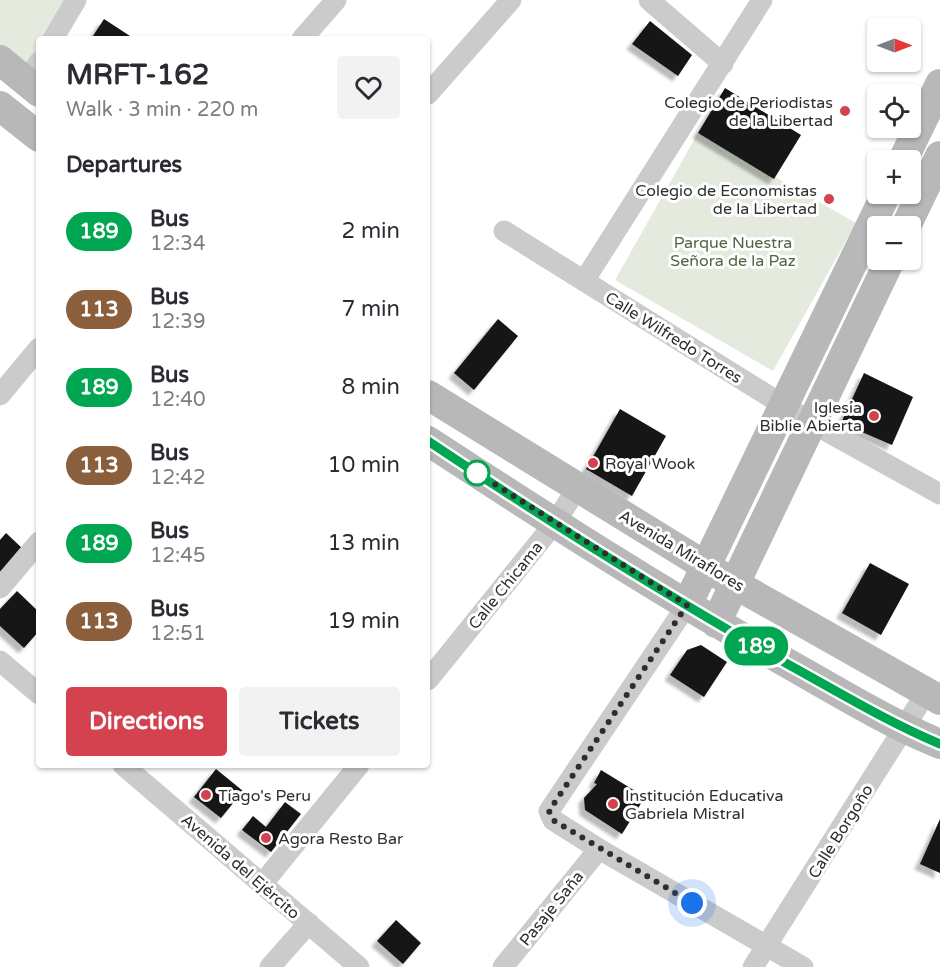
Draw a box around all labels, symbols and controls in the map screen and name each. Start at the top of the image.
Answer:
north arrow [867,18,921,72]
map controls [867,18,921,270]
button: heart [337,56,400,119]
text: MRFT-162 [66,58,209,92]
button: locate [867,84,921,138]
place label: Colegio de Periodistas de la Libertad [664,93,833,131]
text: Walk · 3 min · 220 m [66,98,258,122]
marker: Colegio de Periodistas de la Libertad [838,104,852,118]
button: + [867,150,921,204]
text: Departures [66,152,182,178]
place label: Colegio de Economistas de la Libertad [635,181,817,219]
marker: Colegio de Economistas de la Libertad [822,192,836,206]
text: Bus [150,206,189,232]
button: − [867,216,921,270]
text: 2 min [341,218,400,244]
text: 189 [79,219,119,244]
text: 12:34 [150,232,205,256]
park label: Parque Nuestra Señora de la Paz [670,233,796,271]
text: Bus [150,284,189,310]
street label: Calle Wilfredo Torres [601,288,746,388]
text: 7 min [341,296,400,322]
text: 113 [79,297,119,322]
text: 12:39 [150,310,205,334]
text: Bus [150,362,189,388]
text: 8 min [341,374,400,400]
text: 189 [79,375,119,400]
text: 12:40 [150,388,205,412]
place label: Iglesia Biblie Abierta [760,398,862,436]
marker: Iglesia Biblie Abierta [867,409,881,423]
text: Bus [150,440,189,466]
text: 10 min [328,452,400,478]
text: 113 [79,453,119,478]
place label: Royal Wook [605,454,696,474]
marker: Royal Wook [586,456,600,470]
unlabelled marker [464,460,490,486]
text: 12:42 [150,466,205,490]
street label: Avenida Miraflores [615,506,748,596]
text: Bus [150,518,189,544]
text: 13 min [328,530,400,556]
text: 189 [79,531,119,556]
street label: Calle Chicama [464,538,547,634]
text: 12:45 [150,544,205,568]
text: Bus [150,596,189,622]
text: 19 min [328,608,400,634]
text: 113 [79,609,119,634]
text: 12:51 [150,622,205,646]
line badge: 189 [722,626,790,666]
text: 189 [736,634,776,659]
button: Directions [66,687,227,756]
button: Tickets [239,687,400,756]
street label: Calle Borgoño [804,781,878,882]
place label: Tiago's Peru [218,786,311,806]
place label: Institución Educativa Gabriela Mistral [625,786,783,824]
marker: Tiago's Peru [199,788,213,802]
marker: Institución Educativa Gabriela Mistral [606,797,620,811]
street label: Avenida del Ejército [177,810,304,924]
place label: Agora Resto Bar [278,829,404,849]
marker: Agora Resto Bar [259,831,273,845]
street label: Pasaje Saña [515,867,588,950]
your location [677,888,707,918]

